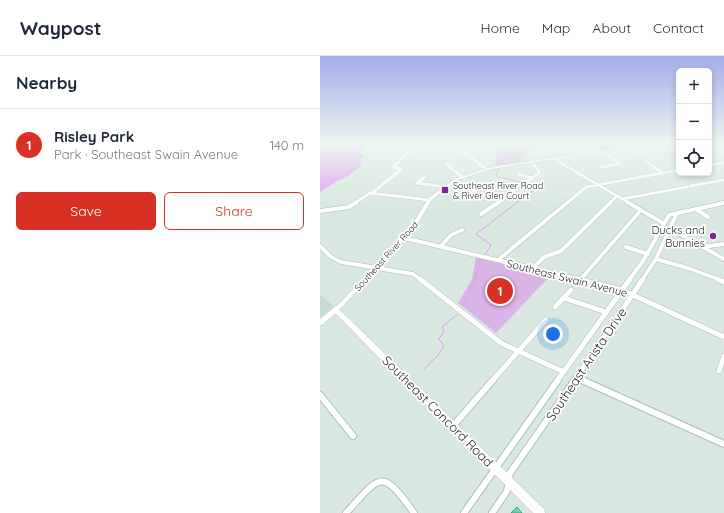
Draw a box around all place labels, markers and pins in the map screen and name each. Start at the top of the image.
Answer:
place label: Southeast River Road & River Glen Court [453,180,543,201]
marker: Southeast River Road & River Glen Court [440,185,450,195]
place label: Ducks and Bunnies [651,223,705,250]
marker: Ducks and Bunnies [708,231,718,241]
pin: 1 [487,276,513,306]

